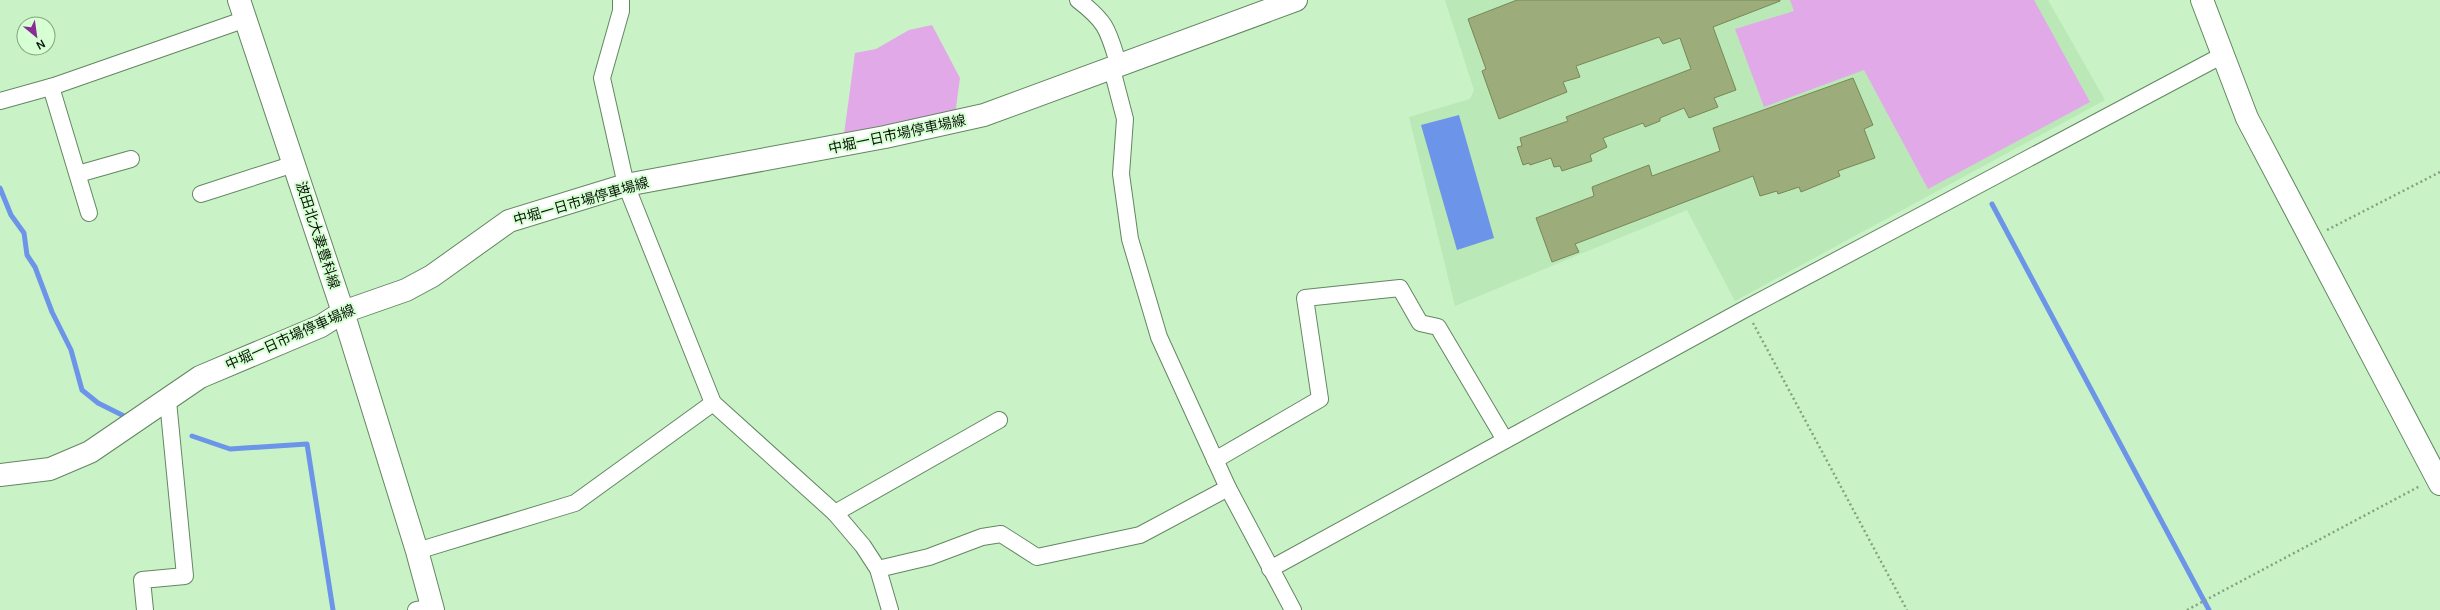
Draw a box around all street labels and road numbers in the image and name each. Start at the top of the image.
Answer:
street label: 中堀一日市場停車場線 [826,110,967,157]
street label: 中堀一日市場停車場線 [511,172,651,229]
street label: 波田北大妻豊科線 [292,179,345,291]
street label: 中堀一日市場停車場線 [222,299,358,374]

